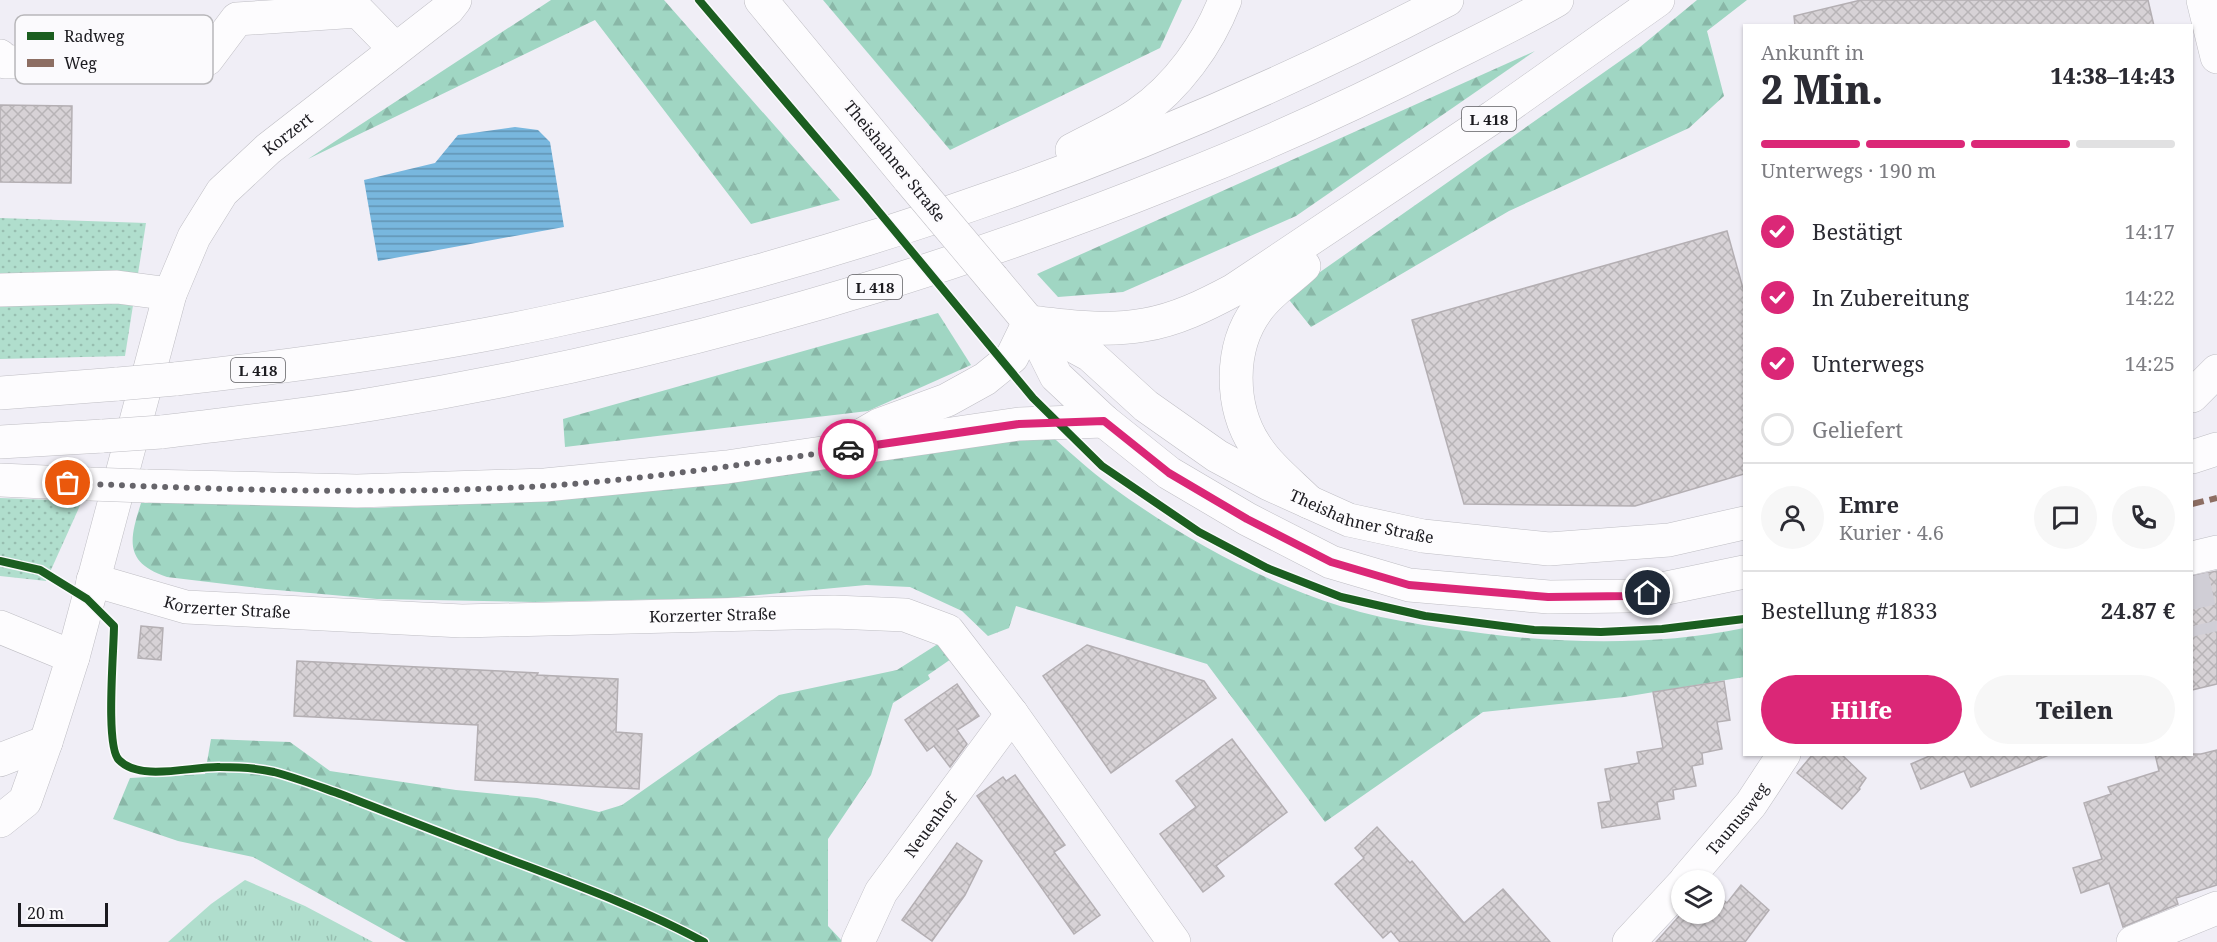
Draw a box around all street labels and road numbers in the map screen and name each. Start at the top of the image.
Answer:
street label: Theishahner Straße [839,96,951,226]
street label: Korzert [258,107,317,160]
road number: L 418 [1462,107,1516,131]
road number: L 418 [848,275,902,299]
road number: L 418 [231,358,285,382]
street label: Theishahner Straße [1286,484,1435,548]
street label: Korzerter Straße [161,590,291,623]
street label: Korzerter Straße [649,602,777,627]
street label: Taunusweg [1701,778,1773,859]
street label: Neuenhof [899,787,963,862]

